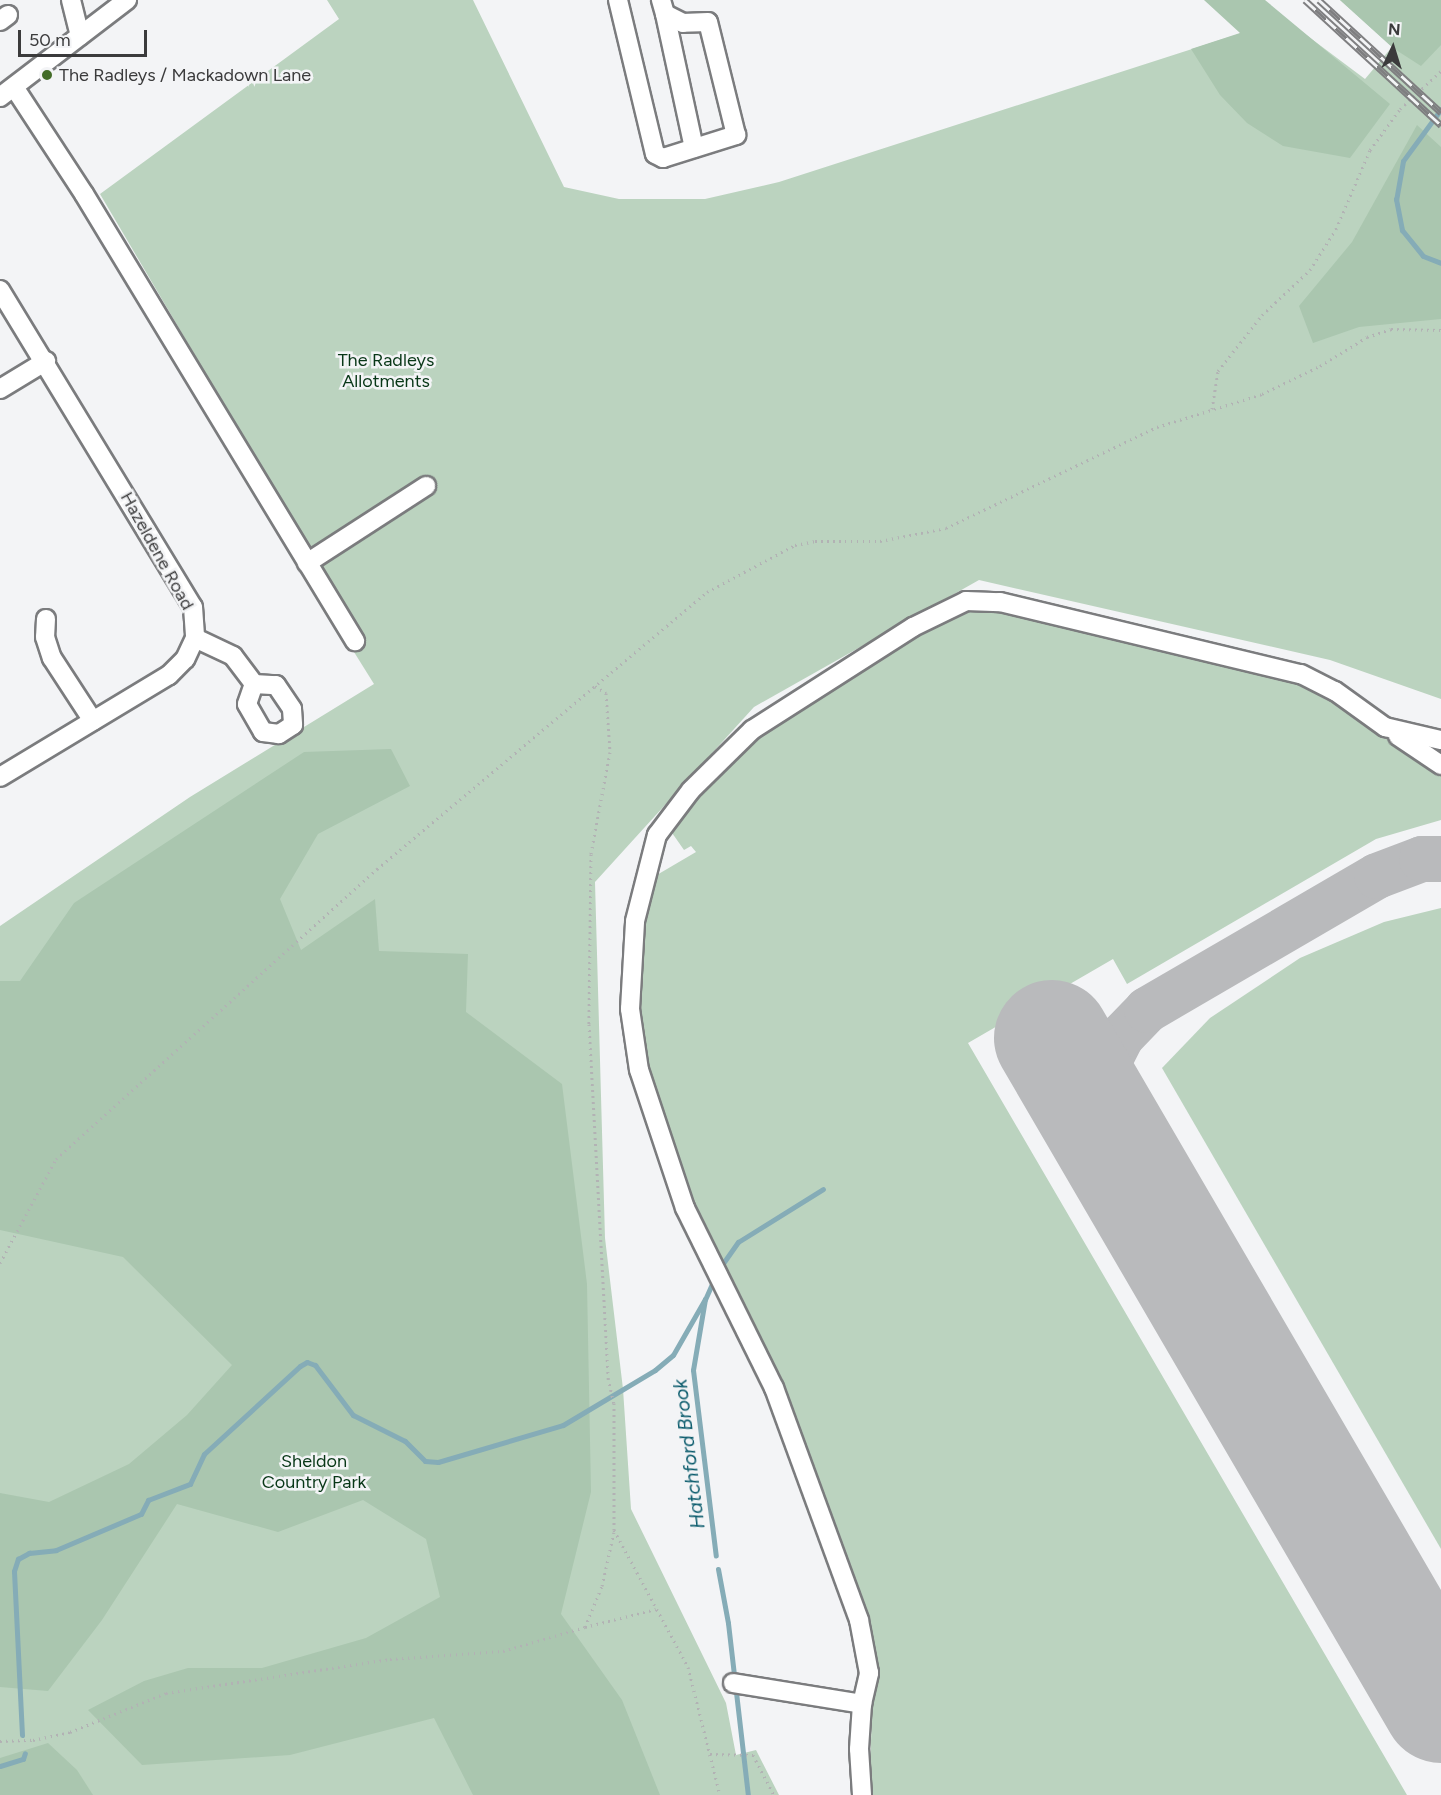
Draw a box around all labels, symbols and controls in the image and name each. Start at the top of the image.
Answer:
scale bar [21,18,150,56]
north arrow [1363,18,1423,78]
text: N [1387,20,1401,39]
text: 50 m [29,29,71,51]
place label: The Radleys / Mackadown Lane [59,64,311,86]
marker: The Radleys / Mackadown Lane [40,68,54,82]
park label: The Radleys Allotments [338,350,434,392]
street label: Hazeldene Road [116,488,198,614]
water label: Hatchford Brook [668,1378,710,1530]
park label: Sheldon Country Park [262,1451,366,1494]

